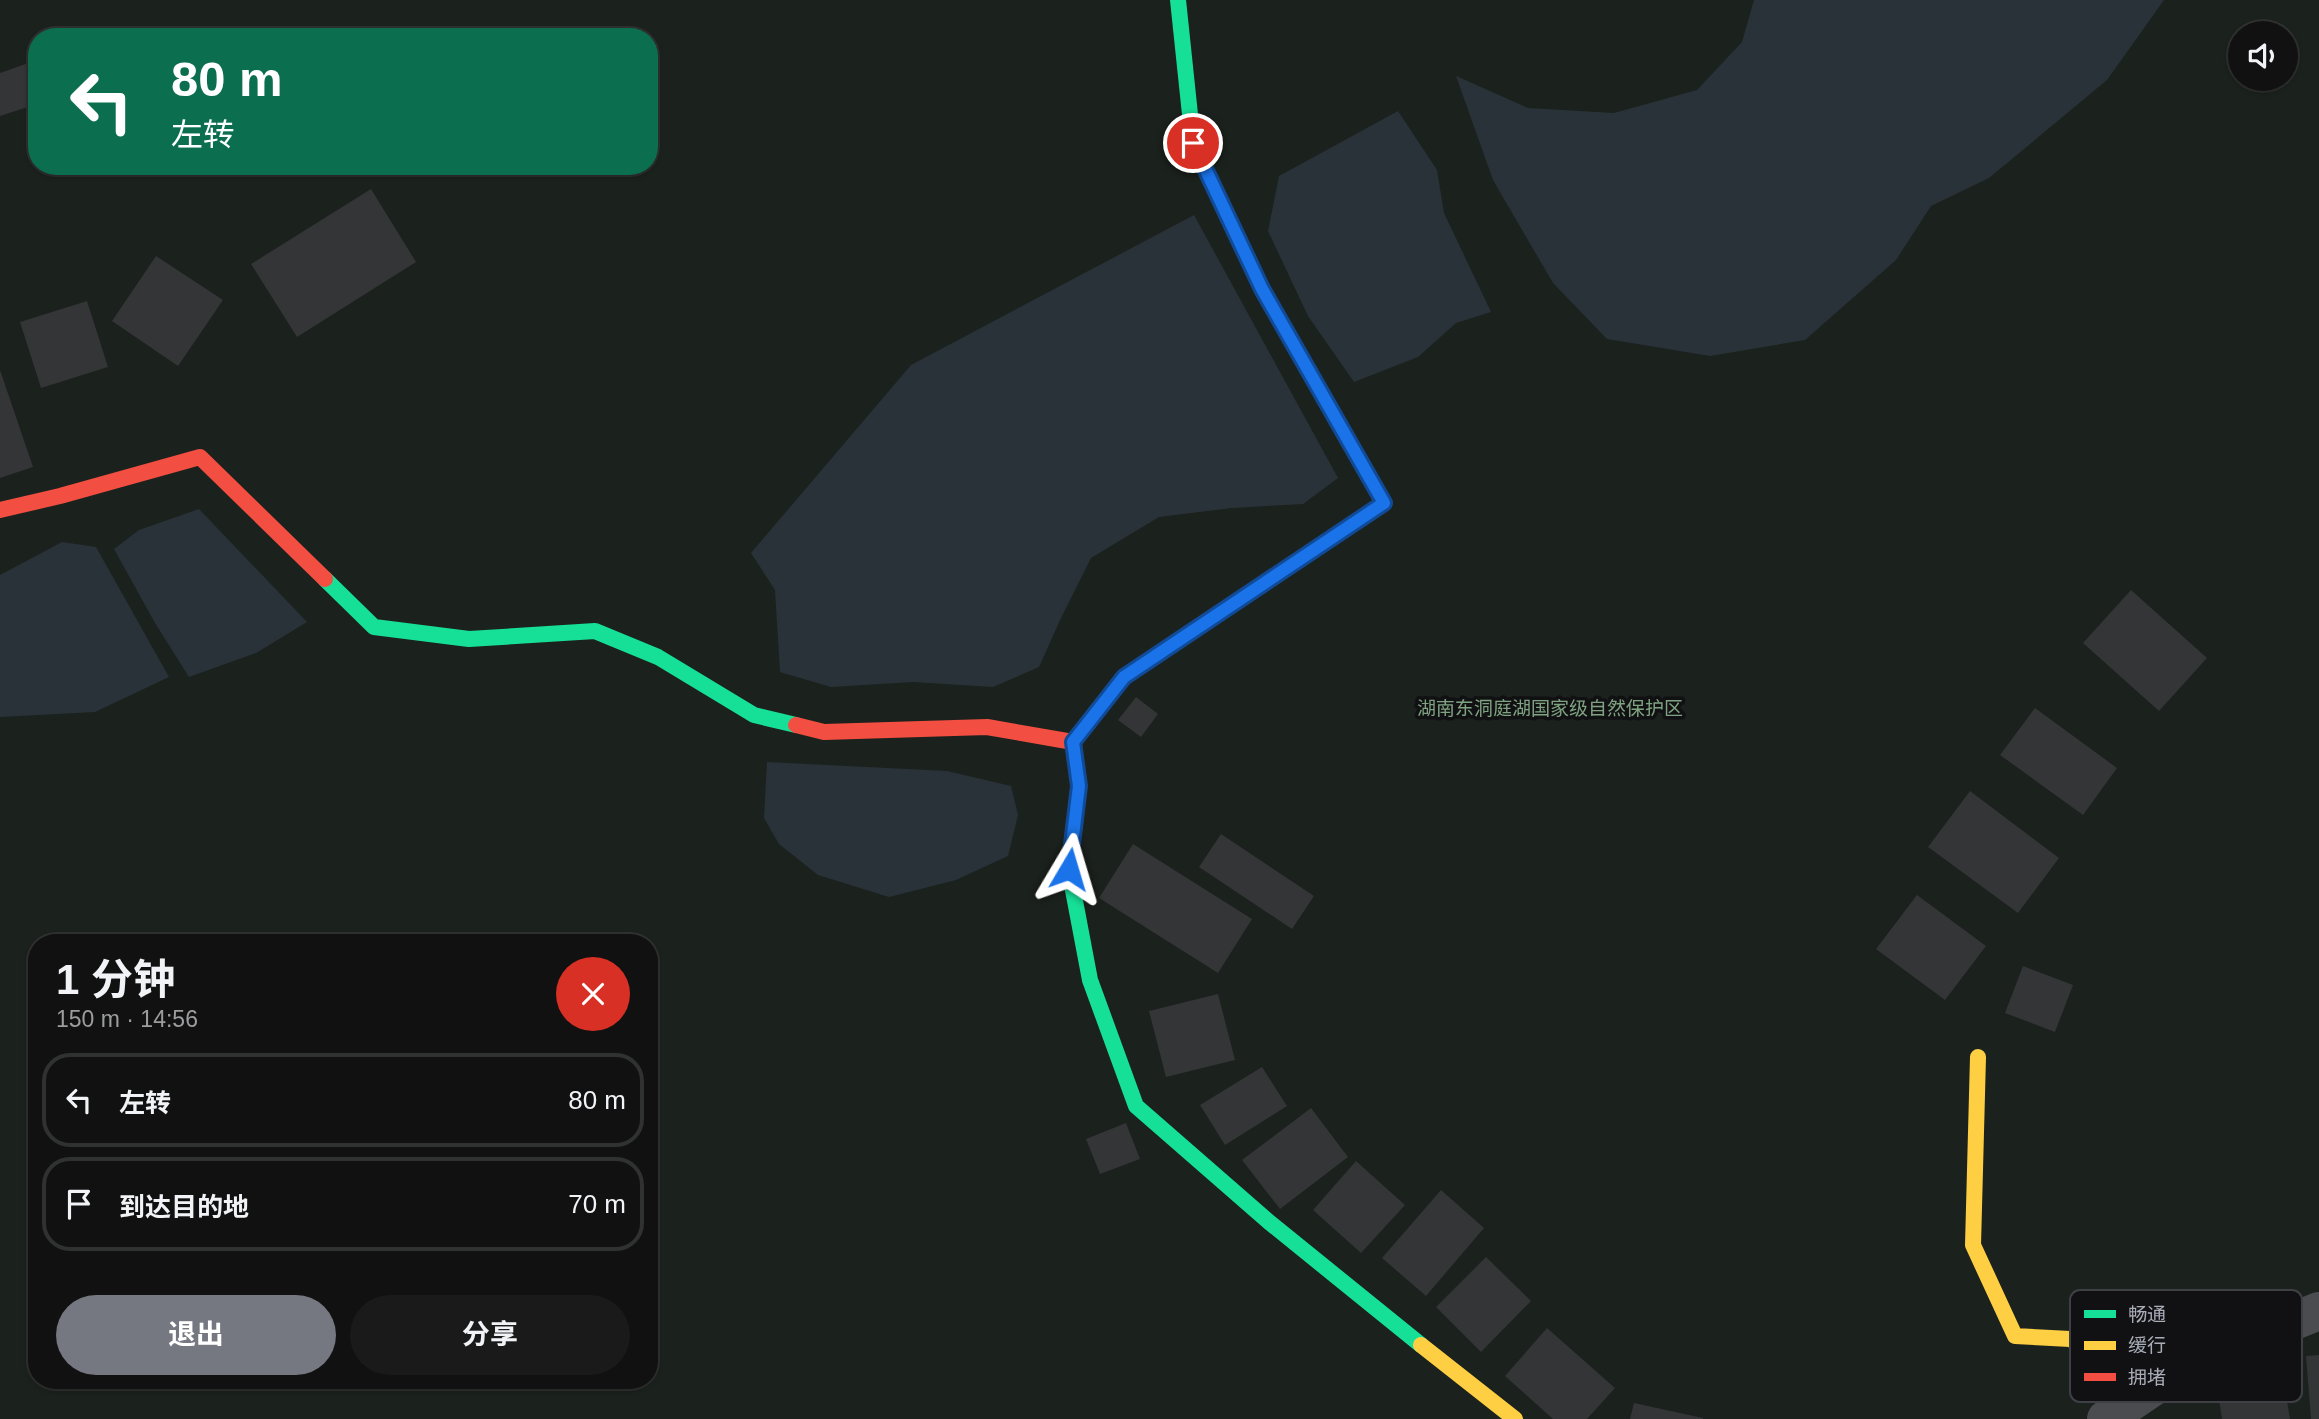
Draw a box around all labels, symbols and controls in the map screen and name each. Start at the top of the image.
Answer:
map controls [2228,21,2298,91]
button: sound [2228,21,2298,91]
text: 80 m [171,52,283,106]
icon: left [56,56,147,147]
pin [1163,113,1223,173]
text: 左转 [171,117,235,153]
icon: arrive [1174,124,1212,162]
park label: 湖南东洞庭湖国家级自然保护区 [1417,698,1683,719]
position arrow [1032,832,1106,906]
text: 1 分钟 [56,956,175,1003]
button: close [556,957,630,1031]
text: 150 m · 14:56 [56,1006,198,1032]
icon: left [60,1081,98,1119]
text: 80 m [568,1085,626,1115]
text: 左转 [119,1088,171,1118]
icon: arrive [60,1185,98,1223]
text: 70 m [568,1189,626,1219]
text: 到达目的地 [119,1192,249,1222]
legend [2070,1290,2302,1402]
button: 退出 [56,1295,336,1375]
button: 分享 [350,1295,630,1375]
text: 畅通 [2128,1304,2166,1325]
text: 缓行 [2128,1335,2166,1356]
text: 拥堵 [2128,1367,2166,1388]

